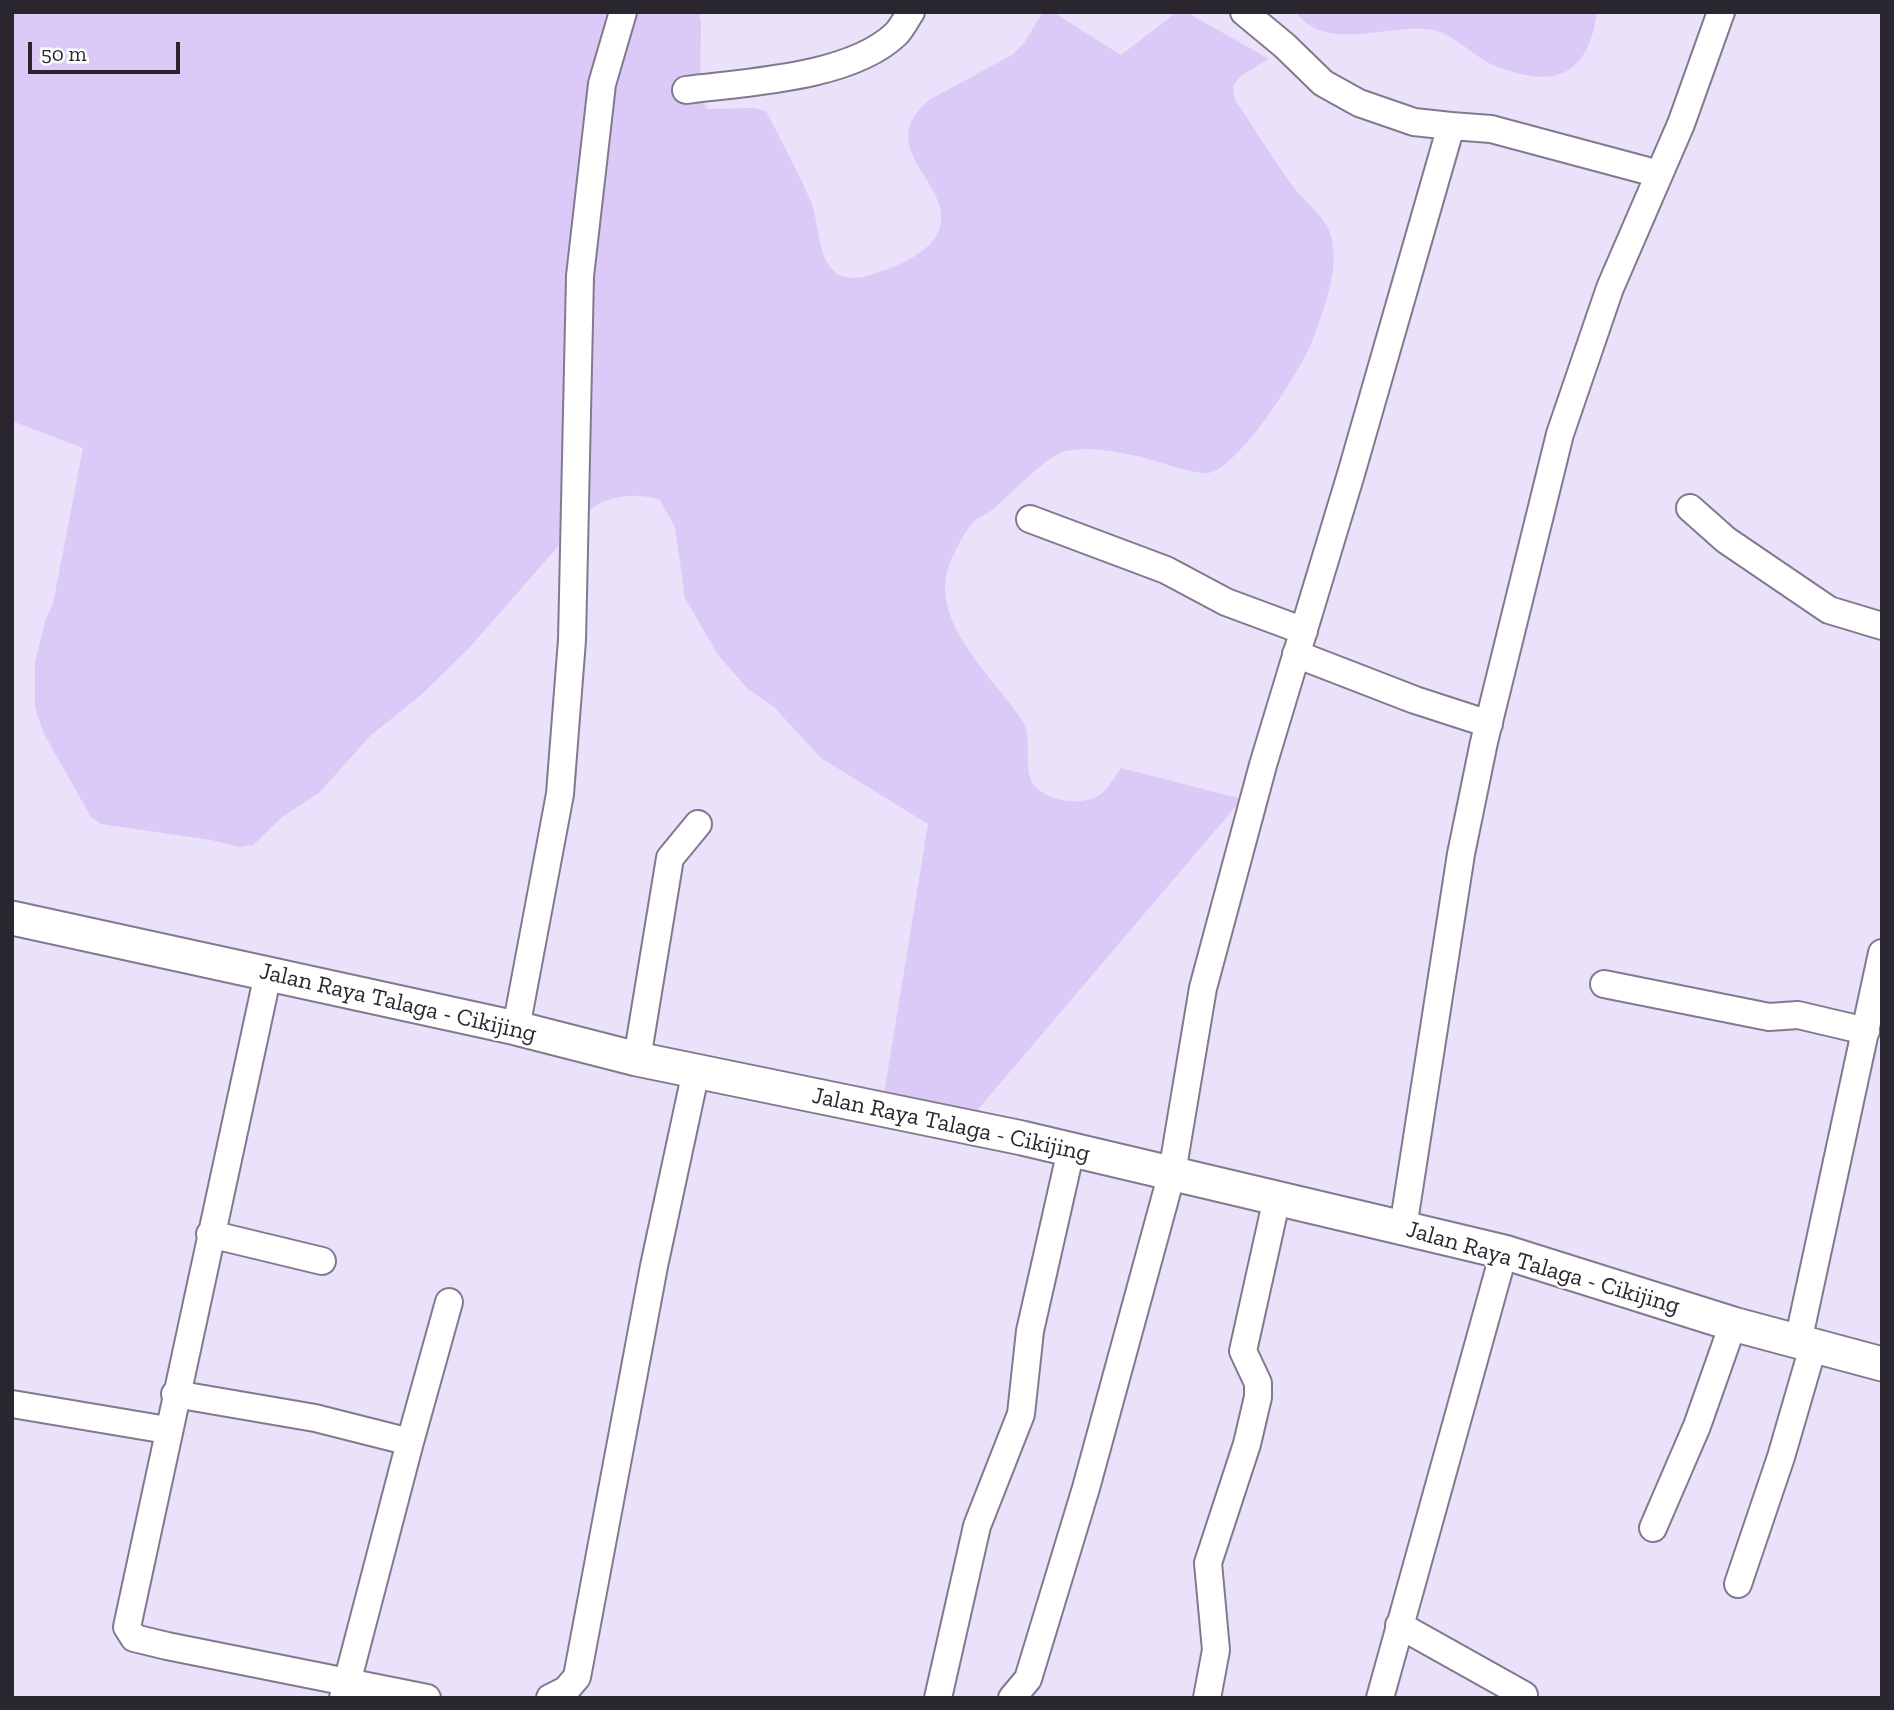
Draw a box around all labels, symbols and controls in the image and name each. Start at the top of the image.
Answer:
scale bar [32,28,184,72]
text: 50 m [41,41,87,66]
street label: Jalan Raya Talaga - Cikijing [257,957,539,1049]
street label: Jalan Raya Talaga - Cikijing [810,1081,1092,1169]
street label: Jalan Raya Talaga - Cikijing [1403,1215,1683,1321]

